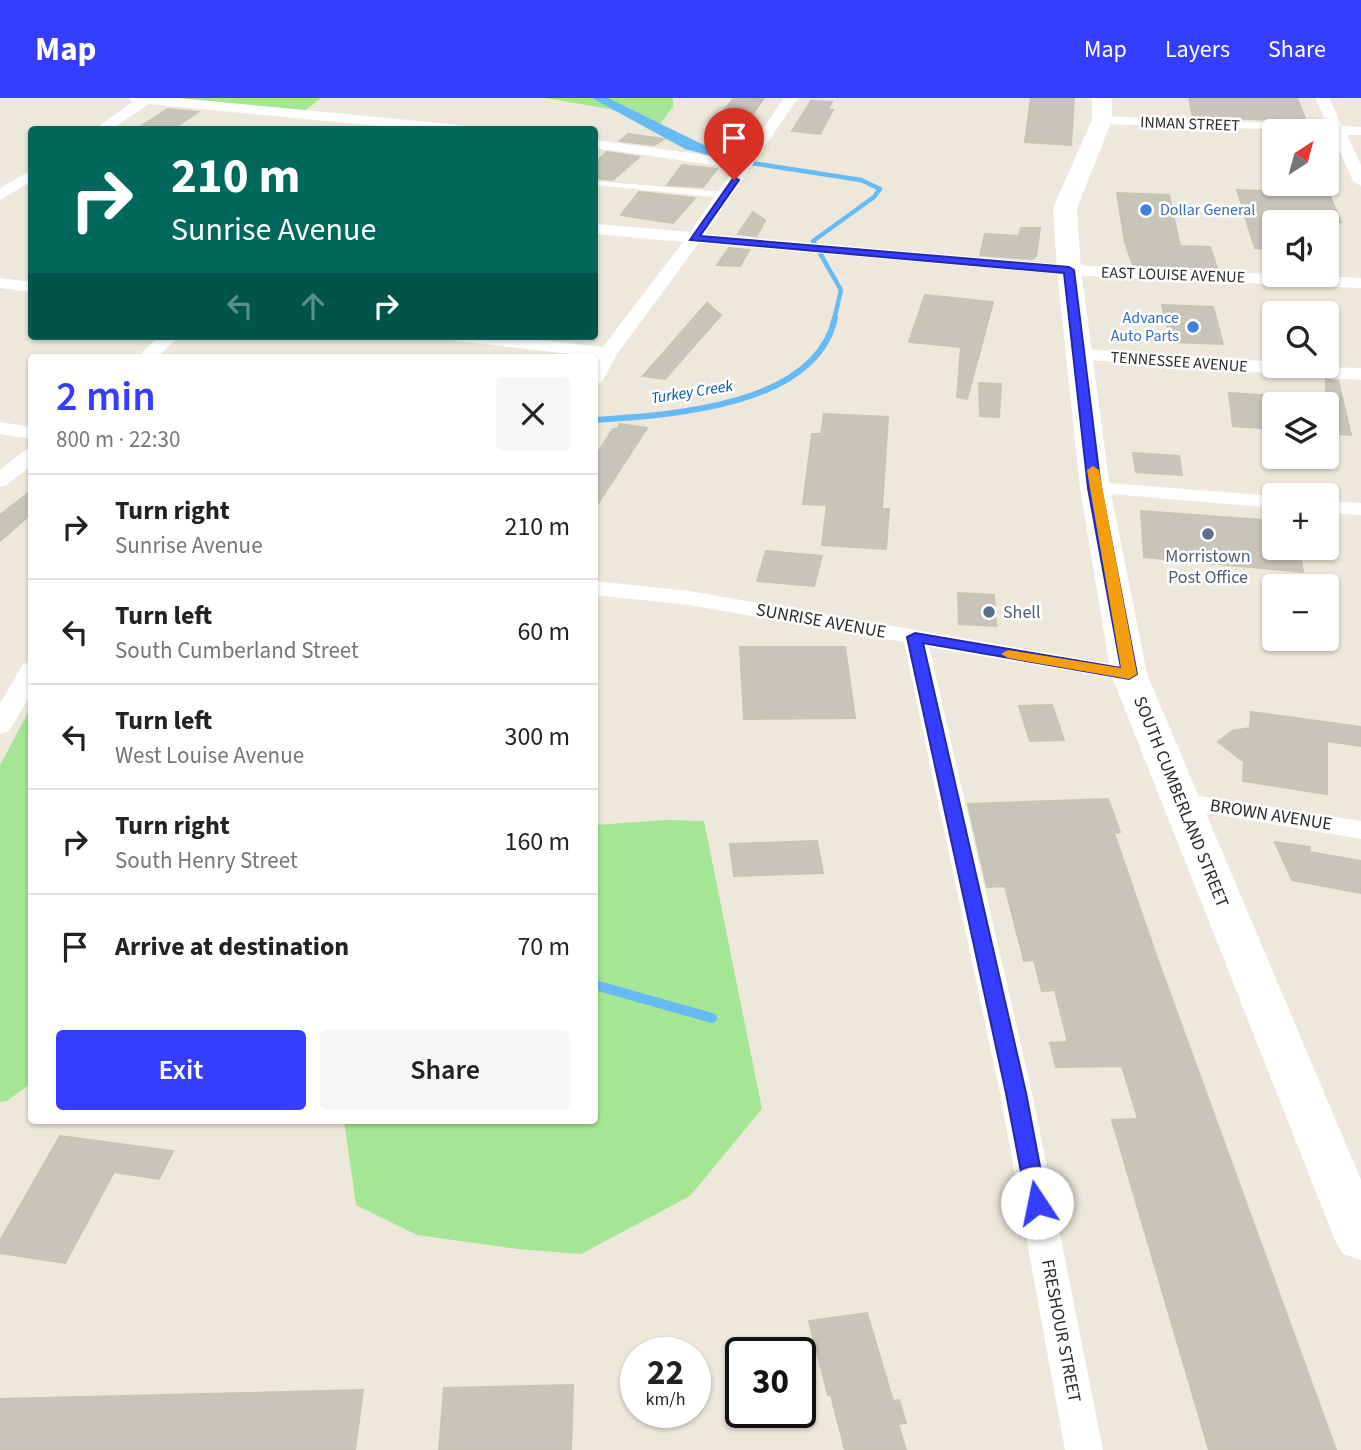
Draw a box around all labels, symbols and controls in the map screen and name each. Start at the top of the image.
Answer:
text: Map [35,26,96,73]
text: Map [1084,32,1127,67]
text: Layers [1165,32,1230,67]
text: Share [1268,32,1326,67]
pin [704,108,764,180]
street label: INMAN STREET [1140,111,1241,137]
icon: arrive [715,119,753,157]
north arrow [1262,119,1339,196]
map controls [1262,119,1339,651]
text: 210 m [171,142,300,212]
icon: right [56,154,147,245]
place label: Dollar General [1160,199,1255,221]
marker: Dollar General [1138,202,1154,218]
text: Sunrise Avenue [171,207,376,253]
button: sound [1262,210,1339,287]
street label: EAST LOUISE AVENUE [1101,261,1245,289]
icon: left [221,287,259,325]
icon: ahead [294,287,332,325]
icon: right [367,287,405,325]
button: search [1262,301,1339,378]
place label: Advance Auto Parts [1111,307,1179,347]
marker: Advance Auto Parts [1185,319,1201,335]
street label: TENNESSEE AVENUE [1110,346,1248,378]
text: 2 min [56,367,156,427]
water label: Turkey Creek [649,375,735,409]
button: close [496,377,570,451]
button: layers [1262,392,1339,469]
text: 800 m · 22:30 [56,423,180,456]
button: + [1262,483,1339,560]
text: Turn right [115,492,230,529]
icon: right [56,508,94,546]
text: 210 m [504,508,570,545]
marker: Morristown Post Office [1200,526,1216,542]
text: Sunrise Avenue [115,529,263,562]
place label: Morristown Post Office [1165,544,1251,590]
button: − [1262,574,1339,651]
text: Turn left [115,597,212,634]
street label: SUNRISE AVENUE [754,597,888,645]
place label: Shell [1003,600,1041,625]
marker: Shell [981,604,997,620]
icon: left [56,613,94,651]
text: 60 m [517,613,570,650]
text: South Cumberland Street [115,634,359,667]
street label: SOUTH CUMBERLAND STREET [1127,693,1235,912]
text: Turn left [115,702,212,739]
icon: left [56,718,94,756]
text: 300 m [504,718,570,755]
text: West Louise Avenue [115,739,304,772]
street label: BROWN AVENUE [1208,793,1334,837]
text: Turn right [115,807,230,844]
icon: right [56,823,94,861]
text: 160 m [504,823,570,860]
text: South Henry Street [115,844,298,877]
icon: arrive [56,928,94,966]
text: Arrive at destination [115,928,349,965]
text: 70 m [517,928,570,965]
button: Exit [56,1030,306,1110]
button: Share [320,1030,570,1110]
position arrow [1000,1166,1074,1240]
street label: FRESHOUR STREET [1035,1257,1087,1405]
speed limit sign: 30 [725,1337,816,1428]
text: 22 [647,1348,684,1398]
text: km/h [646,1387,685,1412]

